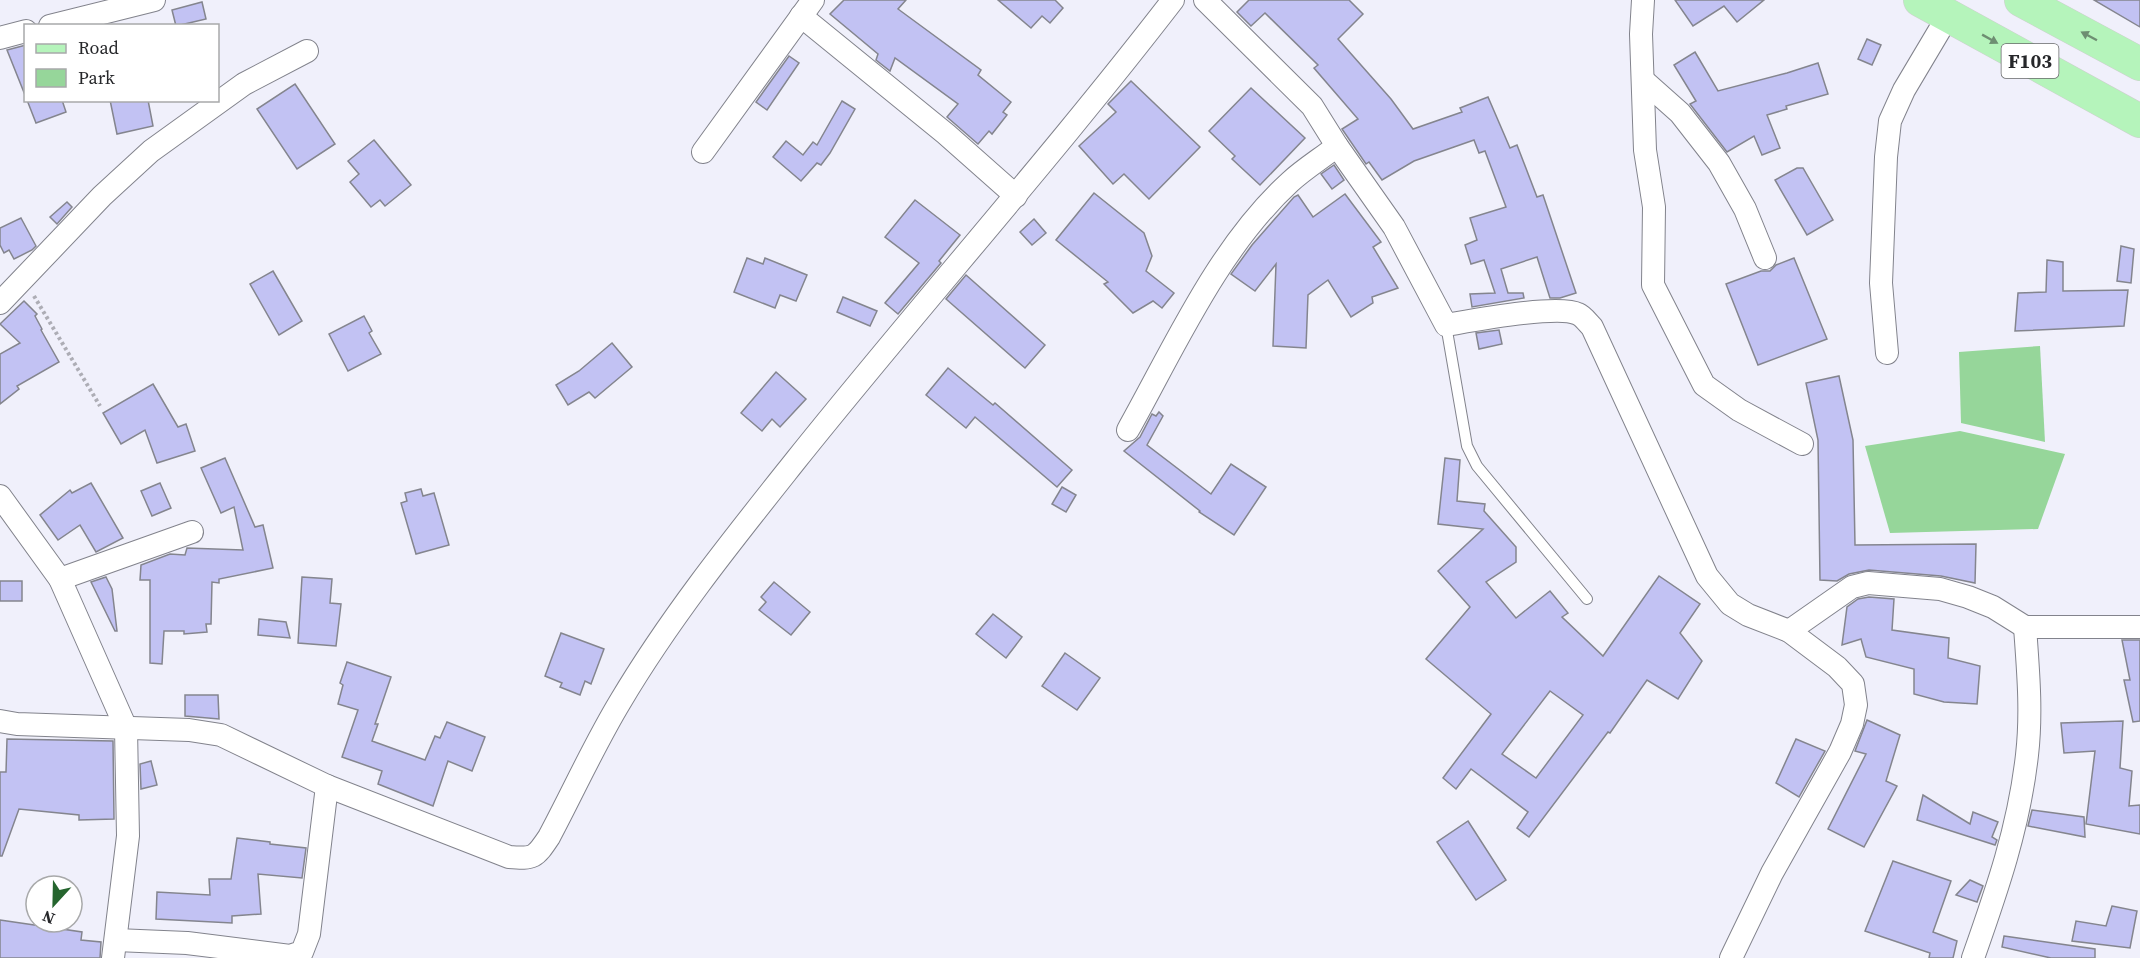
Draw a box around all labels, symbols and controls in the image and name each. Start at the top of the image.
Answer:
legend [24,24,219,102]
one-way arrow [2080,31,2097,41]
one-way arrow [1981,34,1998,44]
text: Road [78,35,119,60]
road number: F103 [2002,44,2058,78]
text: Park [78,65,115,90]
north arrow [24,874,84,934]
text: N [39,905,58,930]

